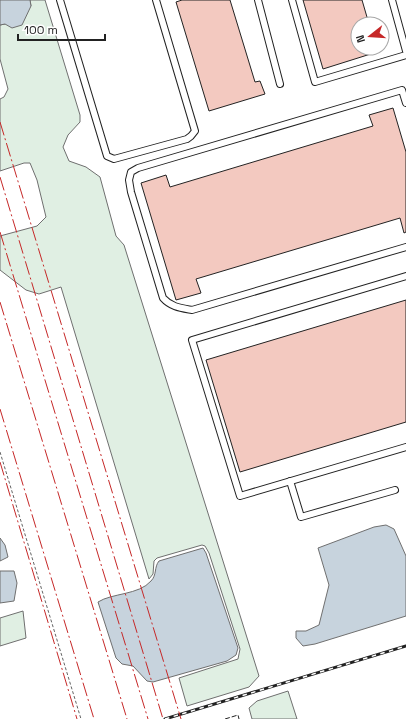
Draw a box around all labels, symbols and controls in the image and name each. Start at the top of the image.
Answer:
scale bar [18,16,105,42]
north arrow [350,16,390,56]
text: 100 m [24,22,58,38]
text: N [353,33,368,44]

